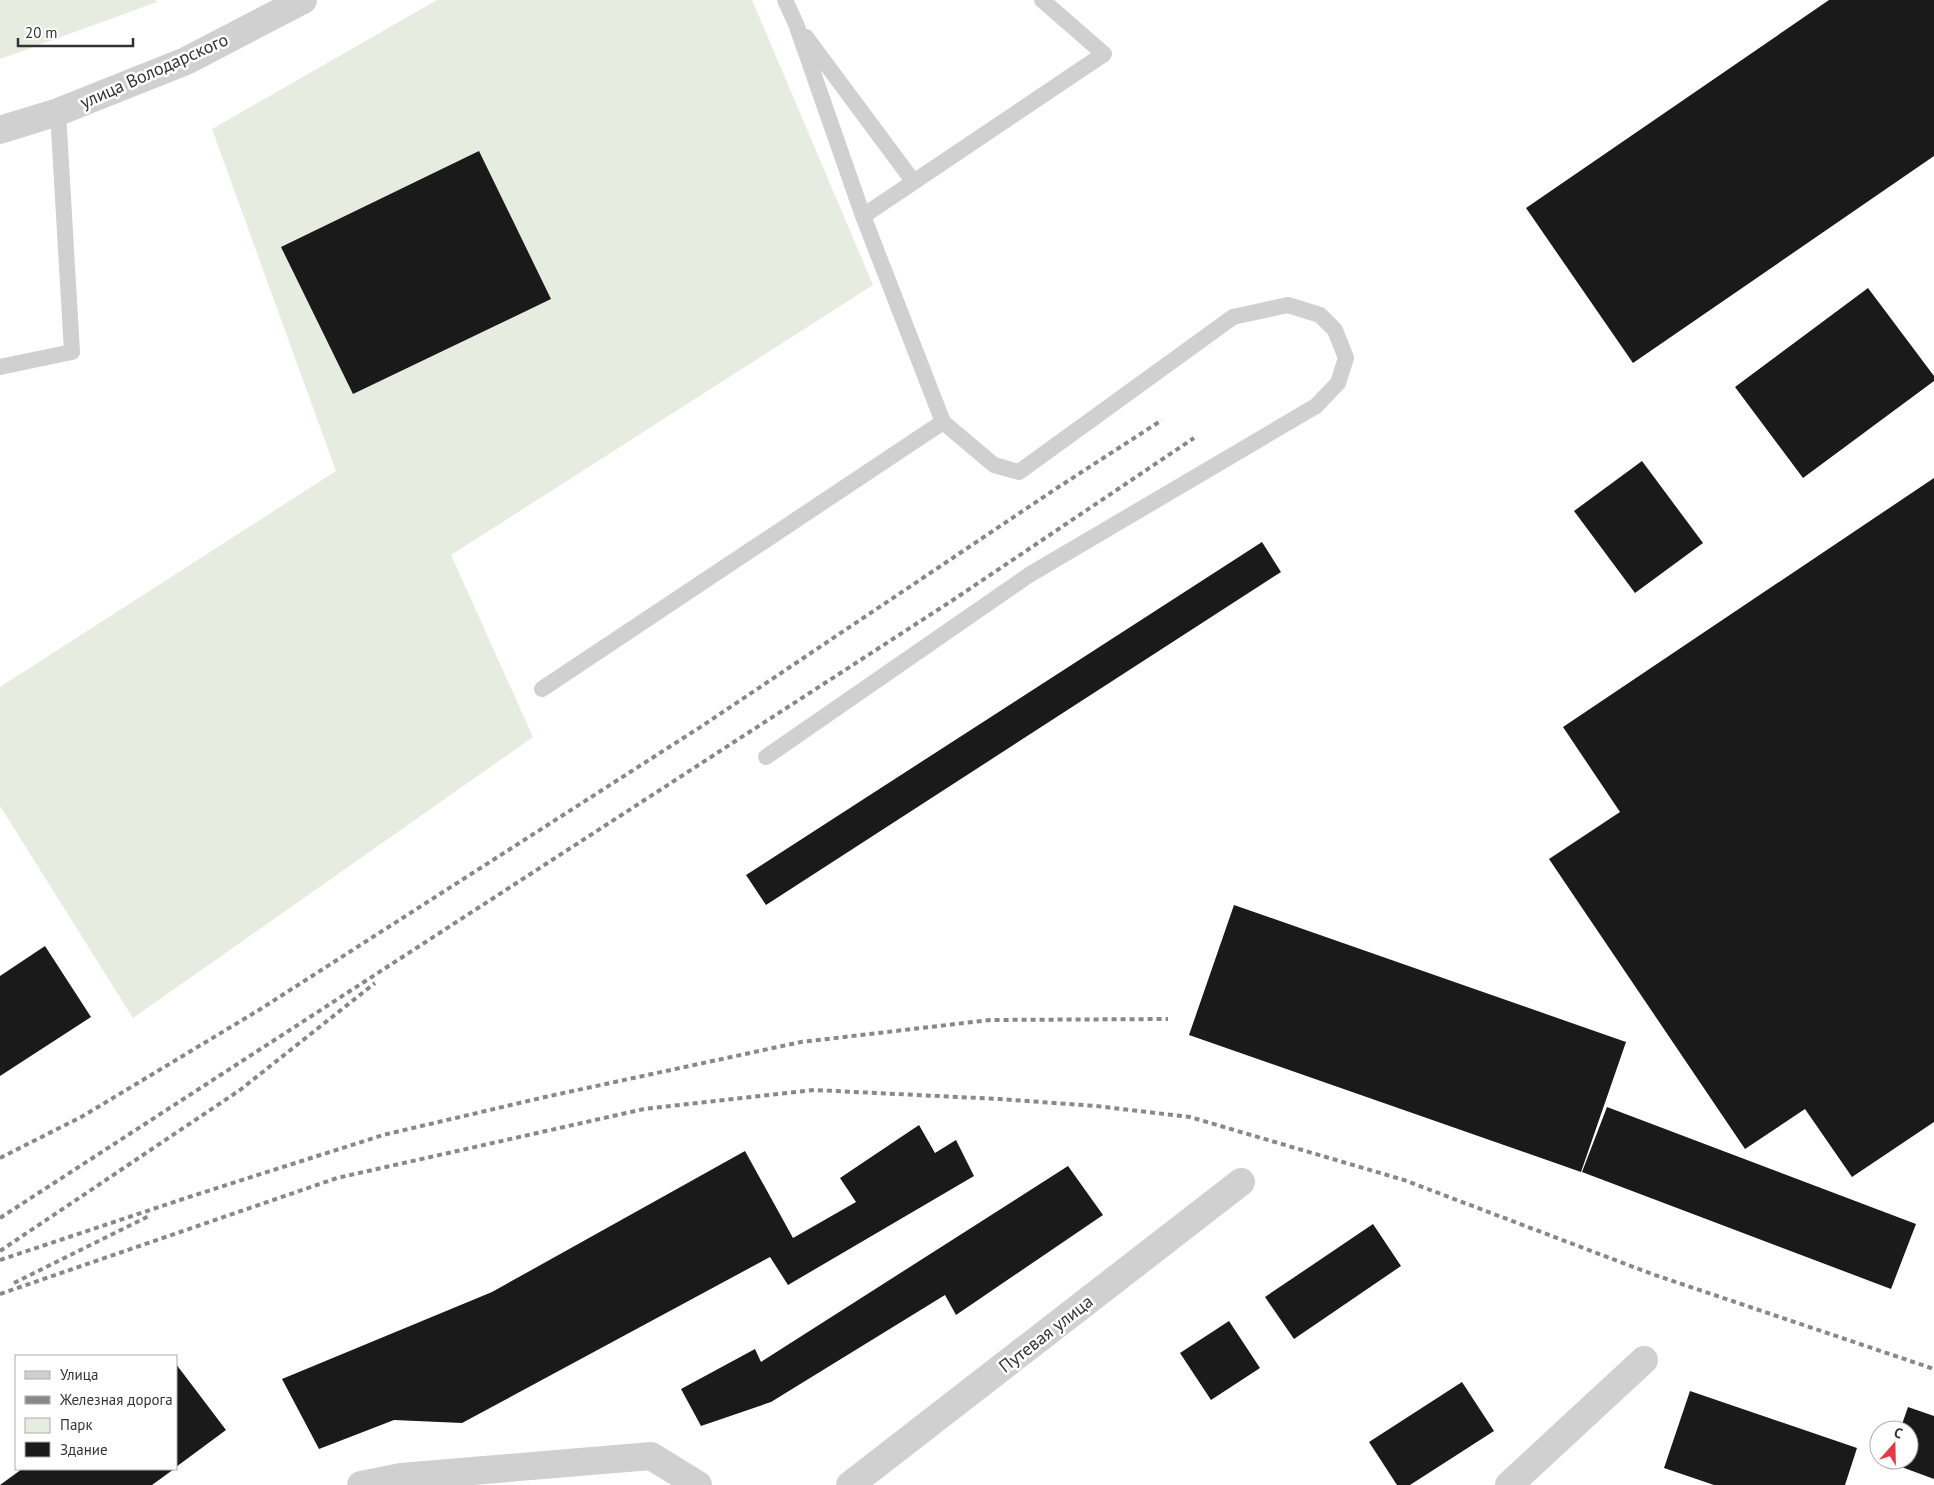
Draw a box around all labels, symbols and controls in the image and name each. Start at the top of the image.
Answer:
scale bar [18,15,132,47]
text: 20 m [25,23,58,42]
street label: улица Володарского [76,28,231,114]
street label: Путевая улица [994,1290,1097,1378]
legend [15,1355,178,1470]
text: Улица [60,1365,98,1384]
text: Железная дорога [59,1390,173,1409]
text: Парк [60,1415,93,1434]
north arrow [1869,1420,1919,1470]
text: С [1892,1423,1905,1443]
text: Здание [60,1440,108,1459]

